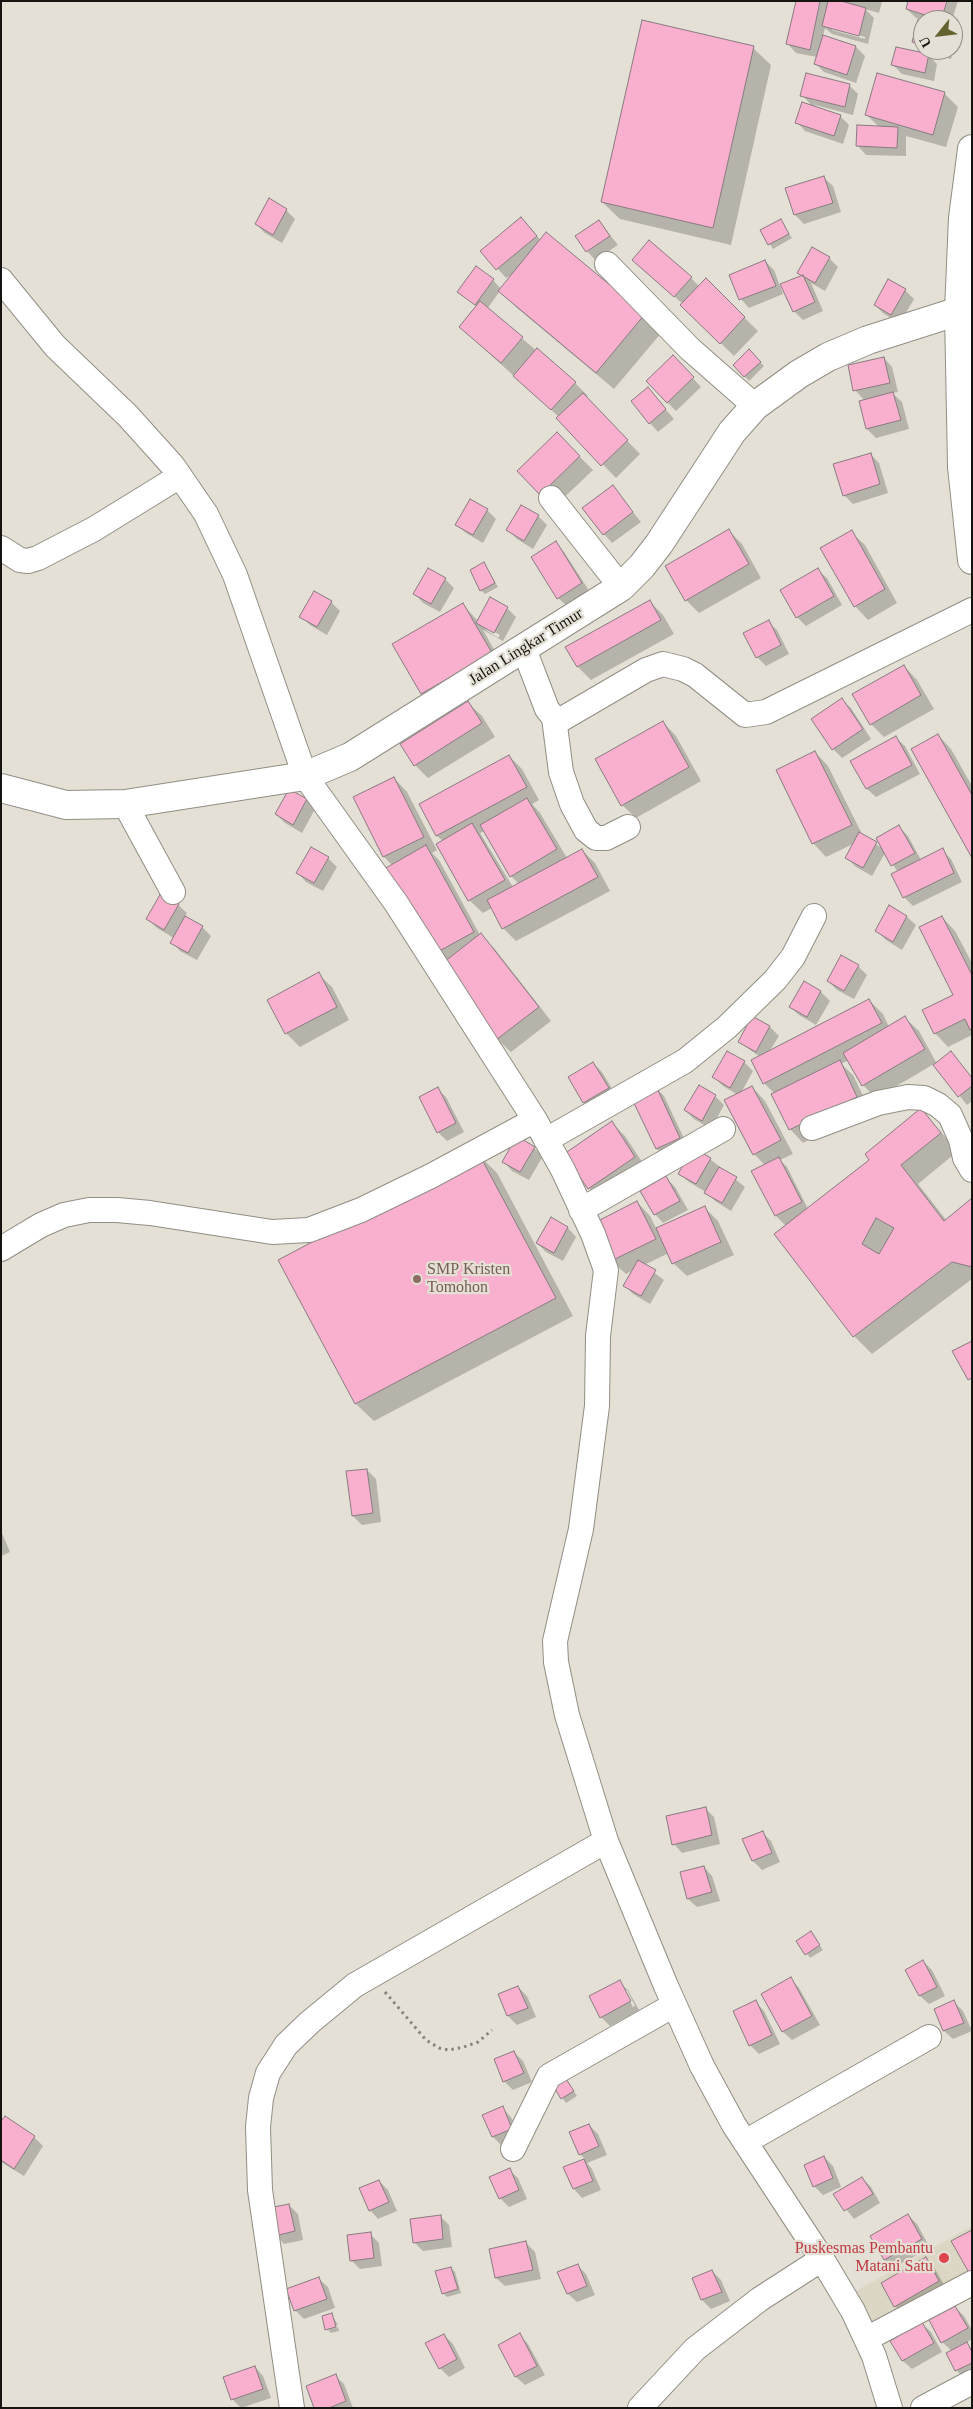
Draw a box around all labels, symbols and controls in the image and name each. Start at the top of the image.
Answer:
north arrow [913,10,963,60]
text: U [916,34,934,50]
street label: Jalan Lingkar Timur [465,604,587,690]
place label: SMP Kristen Tomohon [427,1260,510,1298]
marker: SMP Kristen Tomohon [411,1273,423,1285]
place label: Puskesmas Pembantu Matani Satu [795,2239,933,2277]
marker: Puskesmas Pembantu Matani Satu [937,2251,951,2265]

